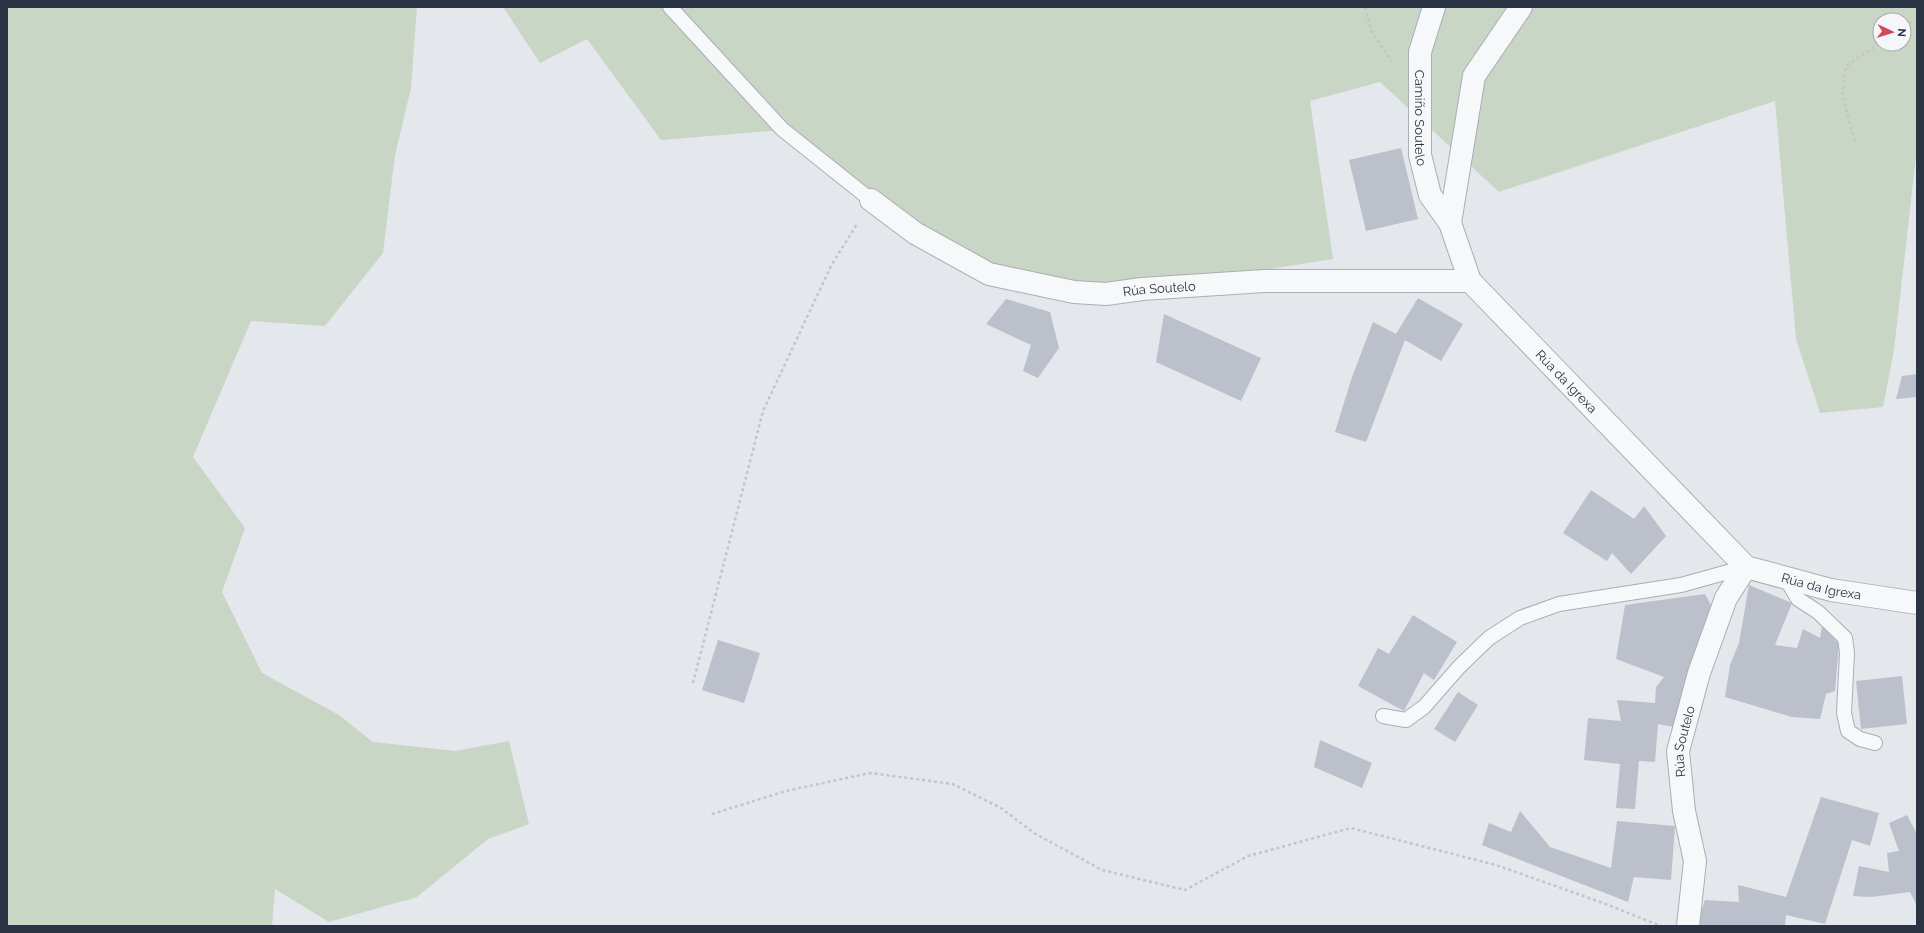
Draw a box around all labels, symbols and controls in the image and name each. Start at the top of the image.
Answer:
north arrow [1872,12,1912,52]
text: N [1895,28,1908,37]
street label: Camiño Soutelo [1412,70,1429,168]
street label: Rúa Soutelo [1122,278,1196,300]
street label: Rúa da Igrexa [1533,347,1600,416]
street label: Rúa da Igrexa [1780,570,1862,602]
street label: Rúa Soutelo [1671,704,1698,778]

